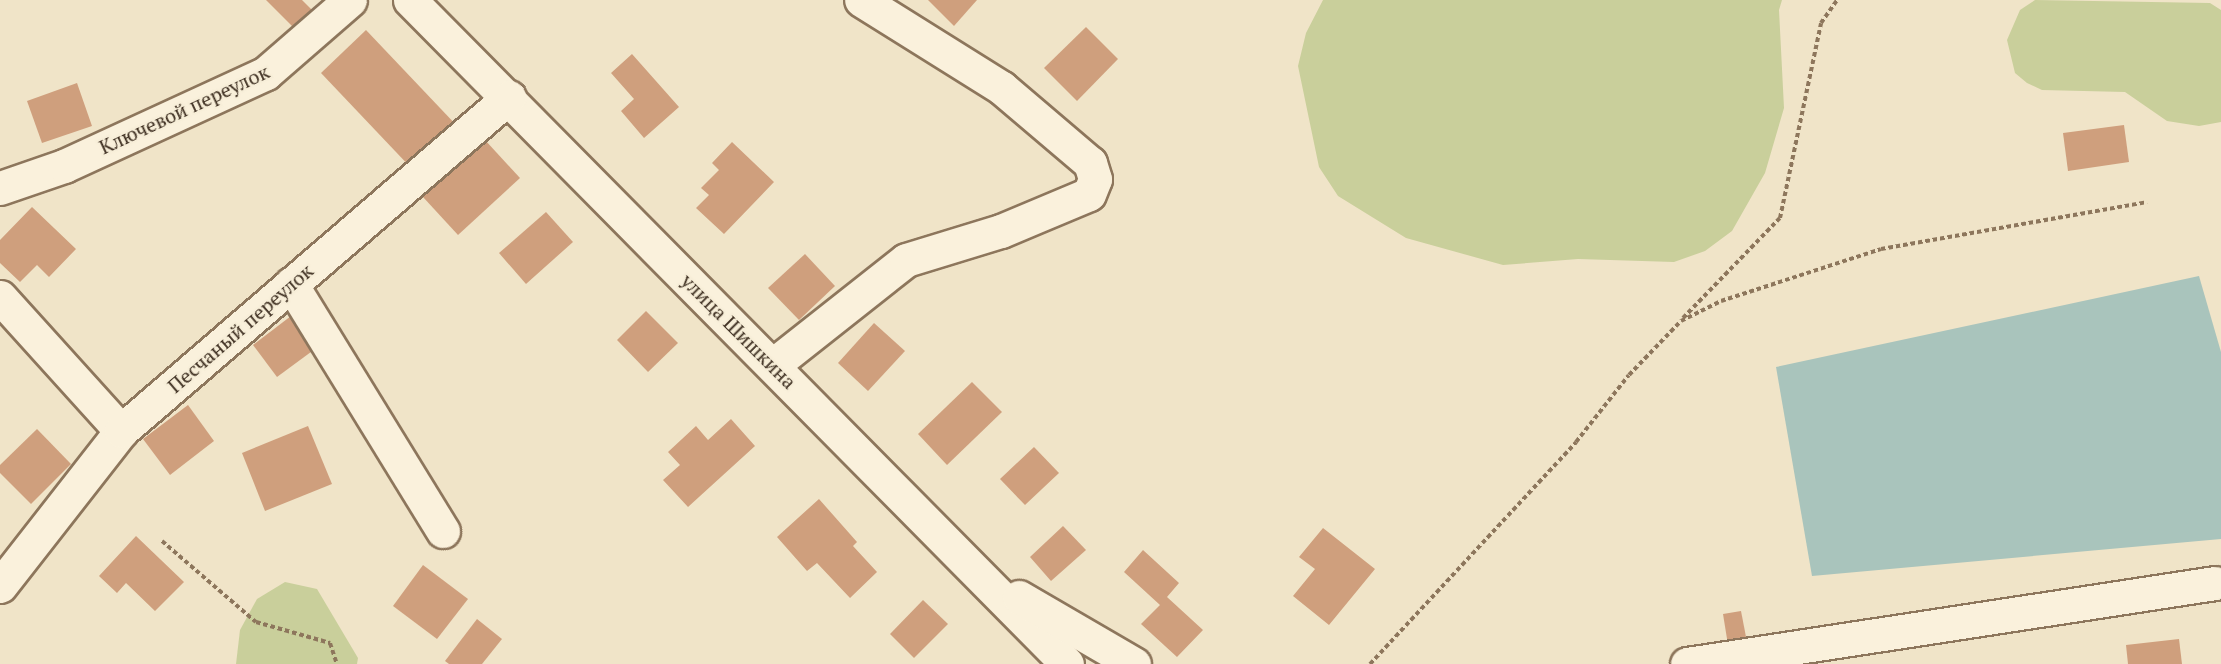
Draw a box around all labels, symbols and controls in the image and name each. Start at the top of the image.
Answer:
street label: Ключевой переулок [95,59,273,159]
street label: Песчаный переулок [162,258,318,398]
street label: улица Шишкина [676,268,802,394]

